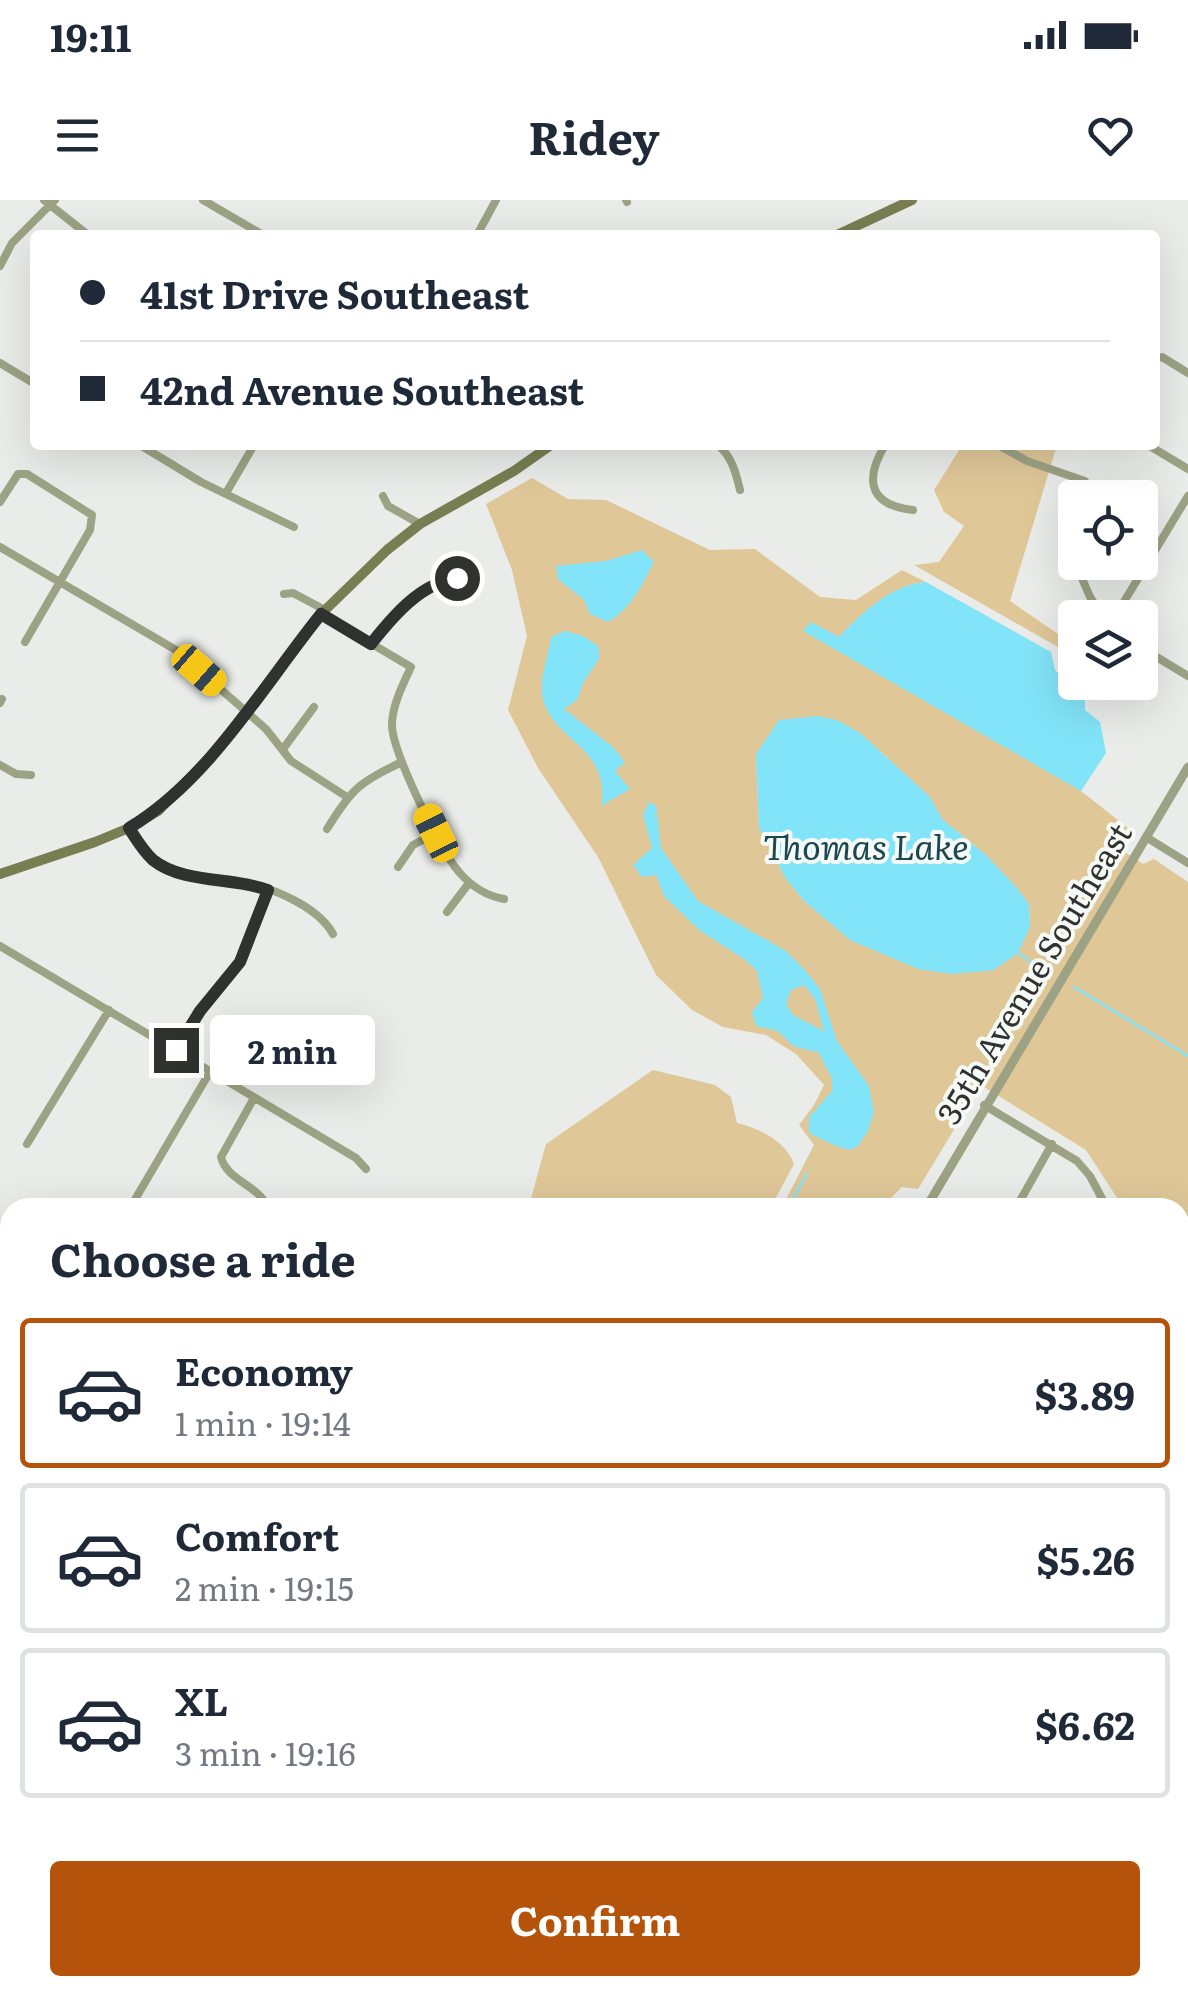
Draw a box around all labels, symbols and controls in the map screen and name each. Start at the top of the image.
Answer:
text: 19:11 [50,7,132,64]
text: Ridey [528,102,660,169]
icon: menu [50,108,105,163]
icon: heart [1083,108,1138,163]
text: 41st Drive Southeast [140,264,529,321]
text: 42nd Avenue Southeast [140,360,584,417]
map controls [1058,480,1158,700]
button: locate [1058,480,1158,580]
route start [435,556,480,601]
button: layers [1058,600,1158,700]
car [167,639,231,701]
car [409,799,463,867]
street label: 35th Avenue Southeast [923,812,1142,1132]
water label: Thomas Lake [763,819,969,871]
callout: 2 min [211,1015,376,1085]
text: 2 min [248,1026,337,1074]
route end [154,1028,199,1073]
text: Choose a ride [50,1224,356,1291]
text: Economy [175,1341,353,1398]
icon: car [55,1348,145,1438]
text: $3.89 [1035,1365,1135,1422]
text: 1 min · 19:14 [175,1398,351,1446]
text: Comfort [175,1506,339,1563]
icon: car [55,1513,145,1603]
text: $5.26 [1037,1530,1135,1587]
text: 2 min · 19:15 [175,1563,354,1611]
text: XL [175,1671,228,1728]
icon: car [55,1678,145,1768]
text: $6.62 [1035,1695,1135,1752]
text: 3 min · 19:16 [175,1728,356,1776]
button: Confirm [50,1861,1140,1976]

